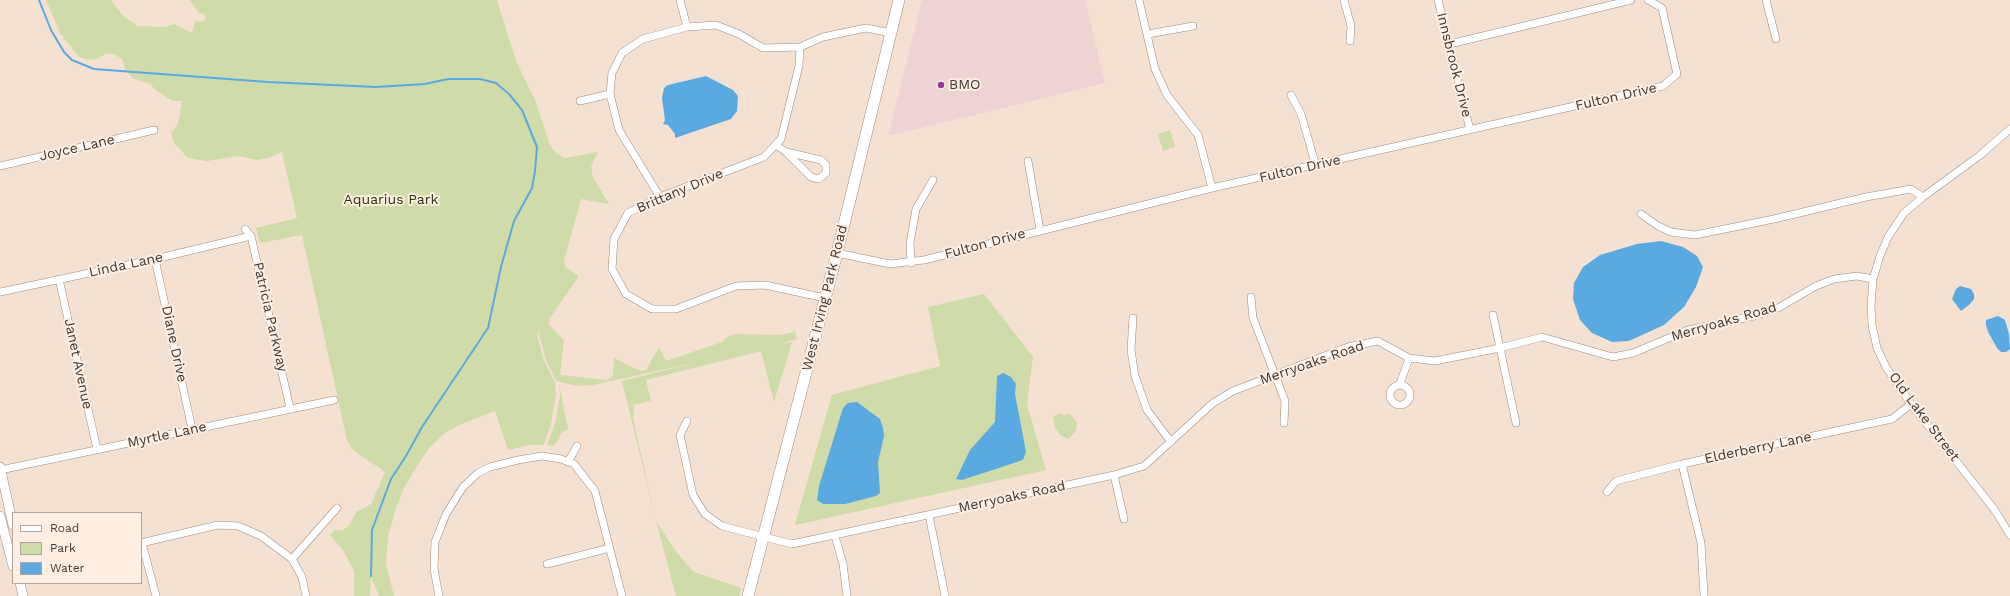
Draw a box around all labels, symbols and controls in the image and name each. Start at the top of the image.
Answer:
street label: Innsbrook Drive [1433,11,1475,119]
place label: BMO [949,77,981,93]
street label: Fulton Drive [1574,79,1658,115]
marker: BMO [936,80,946,90]
street label: Joyce Lane [38,131,116,165]
street label: Fulton Drive [1258,151,1342,187]
street label: Brittany Drive [634,165,726,217]
park label: Aquarius Park [344,192,438,208]
street label: West Irving Park Road [799,223,851,373]
street label: Fulton Drive [943,225,1027,263]
street label: Linda Lane [87,249,165,281]
street label: Patricia Parkway [249,260,291,374]
street label: Merryoaks Road [1669,299,1779,345]
street label: Diane Drive [158,304,190,384]
street label: Janet Avenue [60,317,96,411]
street label: Merryoaks Road [1258,337,1366,389]
street label: Old Lake Street [1885,369,1963,465]
street label: Myrtle Lane [126,418,208,452]
street label: Elderberry Lane [1703,428,1813,468]
street label: Merryoaks Road [957,477,1067,517]
legend [12,512,142,584]
text: Road [50,521,79,535]
text: Park [50,541,76,555]
text: Water [50,561,84,575]

